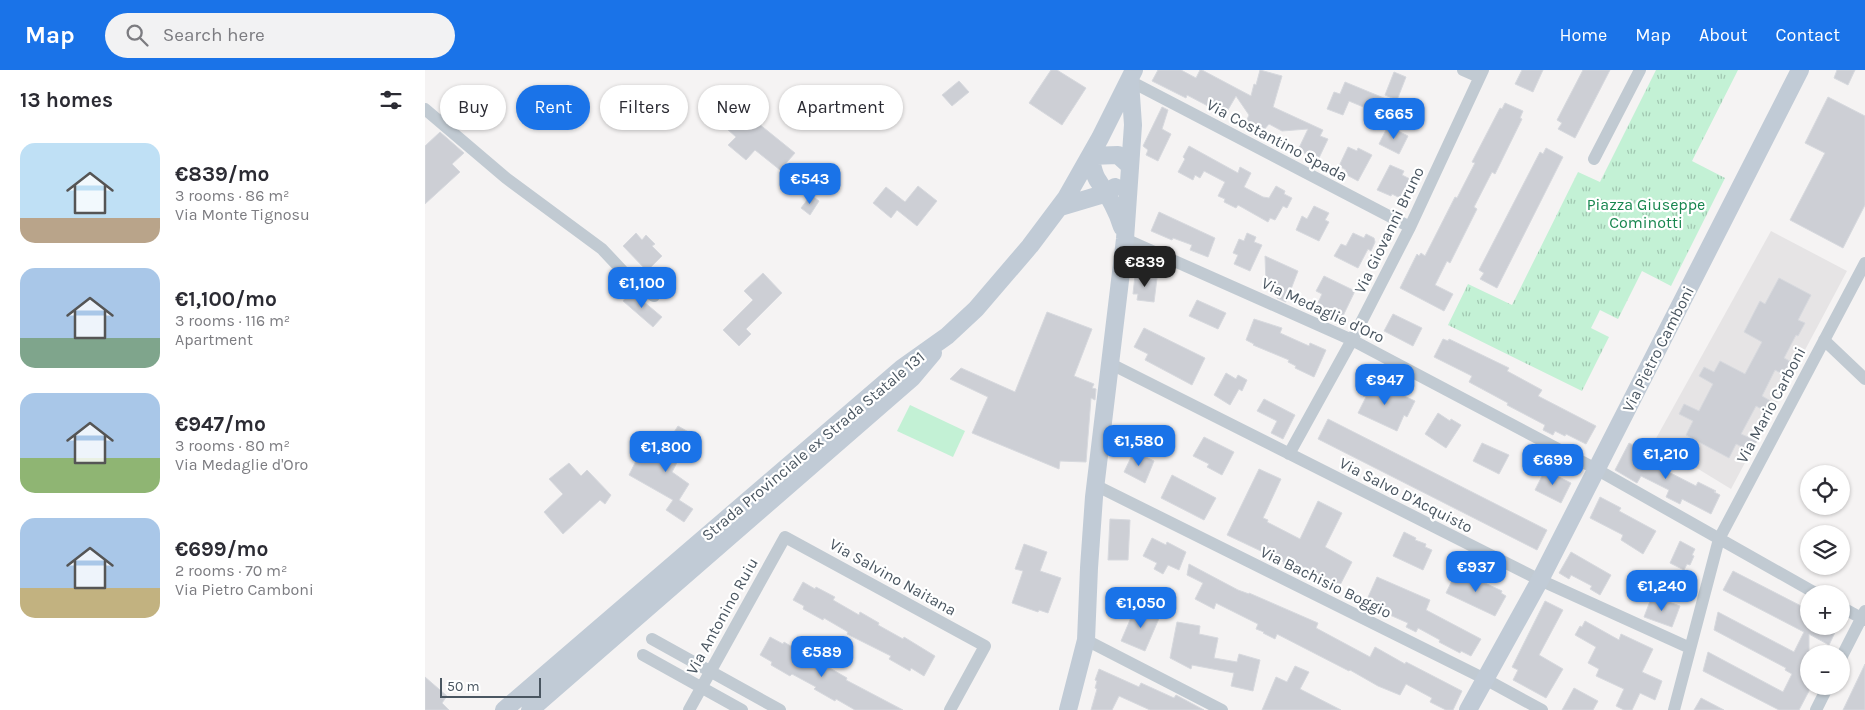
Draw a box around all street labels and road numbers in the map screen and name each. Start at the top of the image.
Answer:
street label: Via Costantino Spada [1203,95,1351,185]
street label: Via Giovanni Bruno [1350,163,1428,297]
street label: Via Medaglie d'Oro [1259,273,1387,347]
street label: Via Pietro Camboni [1618,283,1698,415]
street label: Via Mario Carboni [1732,344,1810,466]
street label: Strada Provinciale ex Strada Statale 131 [698,347,928,545]
street label: Via Salvo D'Acquisto [1336,453,1476,537]
street label: Via Salvino Naitana [826,534,960,620]
street label: Via Bachisio Boggio [1257,542,1395,622]
street label: Via Antonino Ruiu [682,554,762,678]

